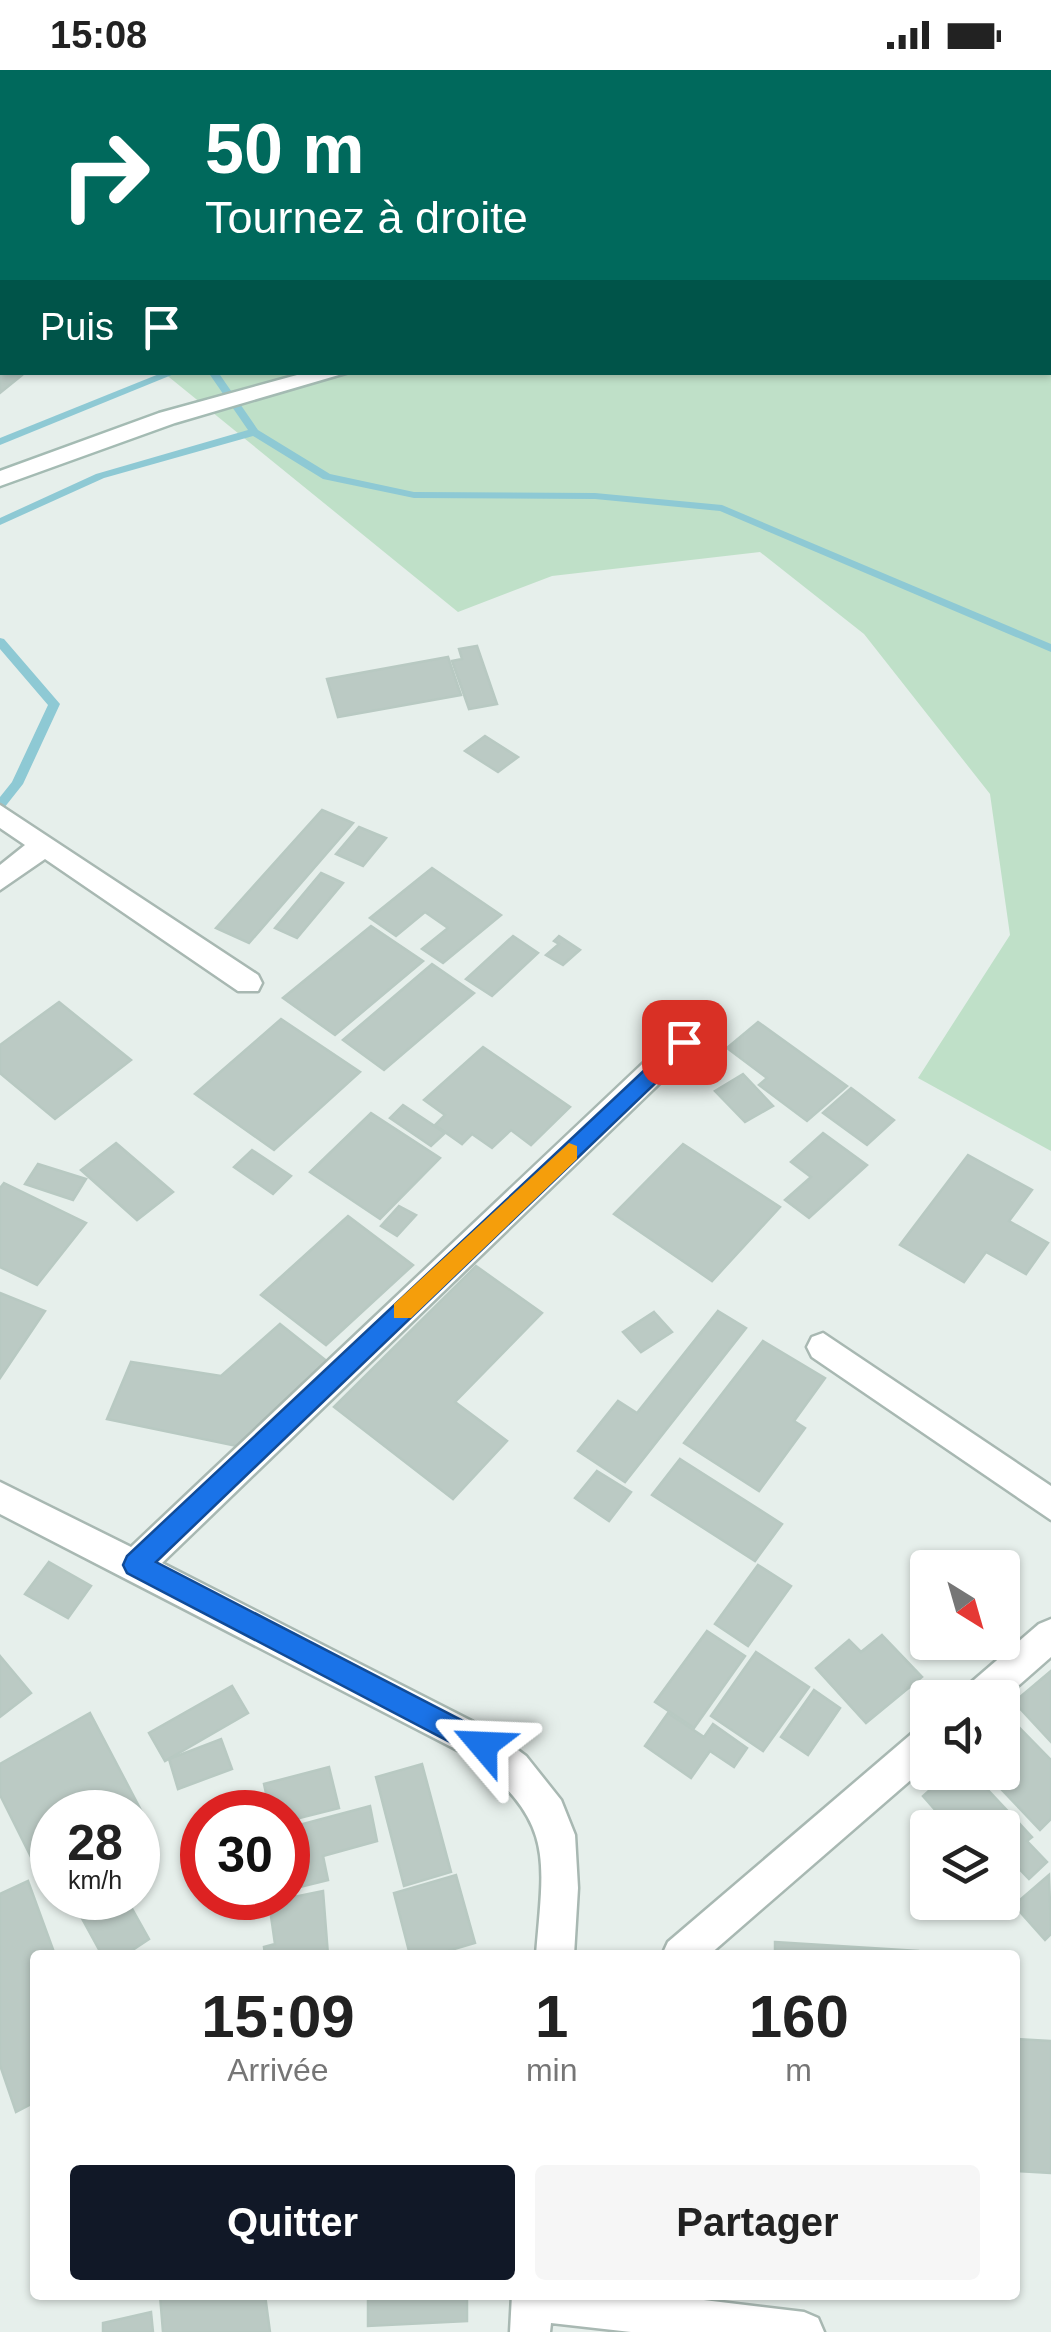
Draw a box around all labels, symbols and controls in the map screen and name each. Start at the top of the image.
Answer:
text: 15:08 [50,14,147,56]
icon: right [40,110,170,240]
text: 50 m [205,110,365,188]
text: Tournez à droite [205,192,528,243]
icon: arrive [134,300,189,355]
text: Puis [40,306,114,348]
pin [642,1000,727,1085]
icon: arrive [657,1015,712,1070]
north arrow [910,1550,1020,1660]
map controls [910,1550,1020,1920]
button: sound [910,1680,1020,1790]
position arrow [431,1693,535,1797]
speed limit sign: 30 [180,1790,310,1920]
button: layers [910,1810,1020,1920]
text: 28 [67,1815,123,1871]
text: km/h [68,1866,122,1894]
text: 15:09 [201,1983,355,2050]
text: 1 [535,1983,568,2050]
text: 160 [749,1983,849,2050]
text: Arrivée [227,2052,329,2088]
text: min [526,2052,577,2088]
text: m [785,2052,812,2088]
button: Quitter [70,2165,515,2280]
button: Partager [535,2165,980,2280]

